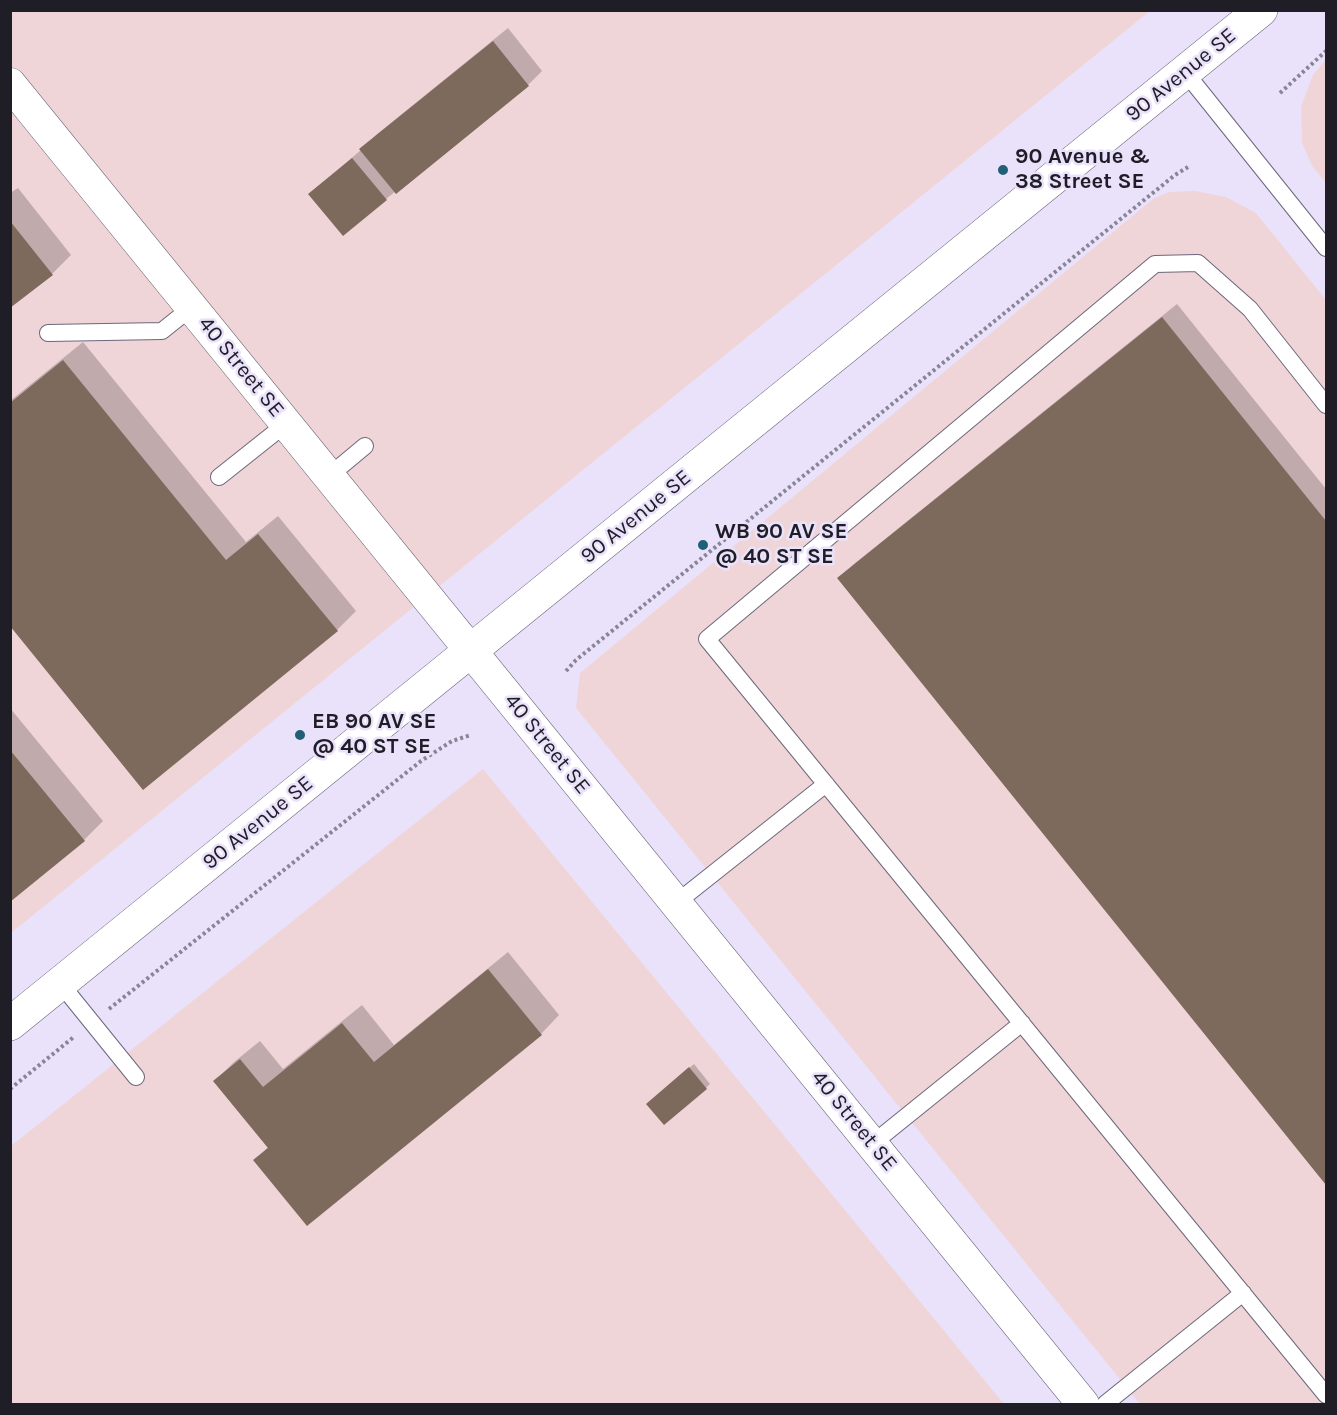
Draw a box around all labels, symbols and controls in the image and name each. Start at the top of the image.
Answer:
street label: 90 Avenue SE [1120,22,1242,128]
place label: 90 Avenue & 38 Street SE [1015,144,1150,196]
marker: 90 Avenue & 38 Street SE [996,163,1010,177]
street label: 40 Street SE [192,311,290,423]
street label: 90 Avenue SE [575,464,697,570]
place label: WB 90 AV SE @ 40 ST SE [715,519,847,570]
marker: WB 90 AV SE @ 40 ST SE [696,538,710,552]
street label: 40 Street SE [498,688,596,800]
place label: EB 90 AV SE @ 40 ST SE [312,709,436,760]
marker: EB 90 AV SE @ 40 ST SE [293,728,307,742]
street label: 90 Avenue SE [197,770,319,876]
street label: 40 Street SE [805,1065,903,1177]

